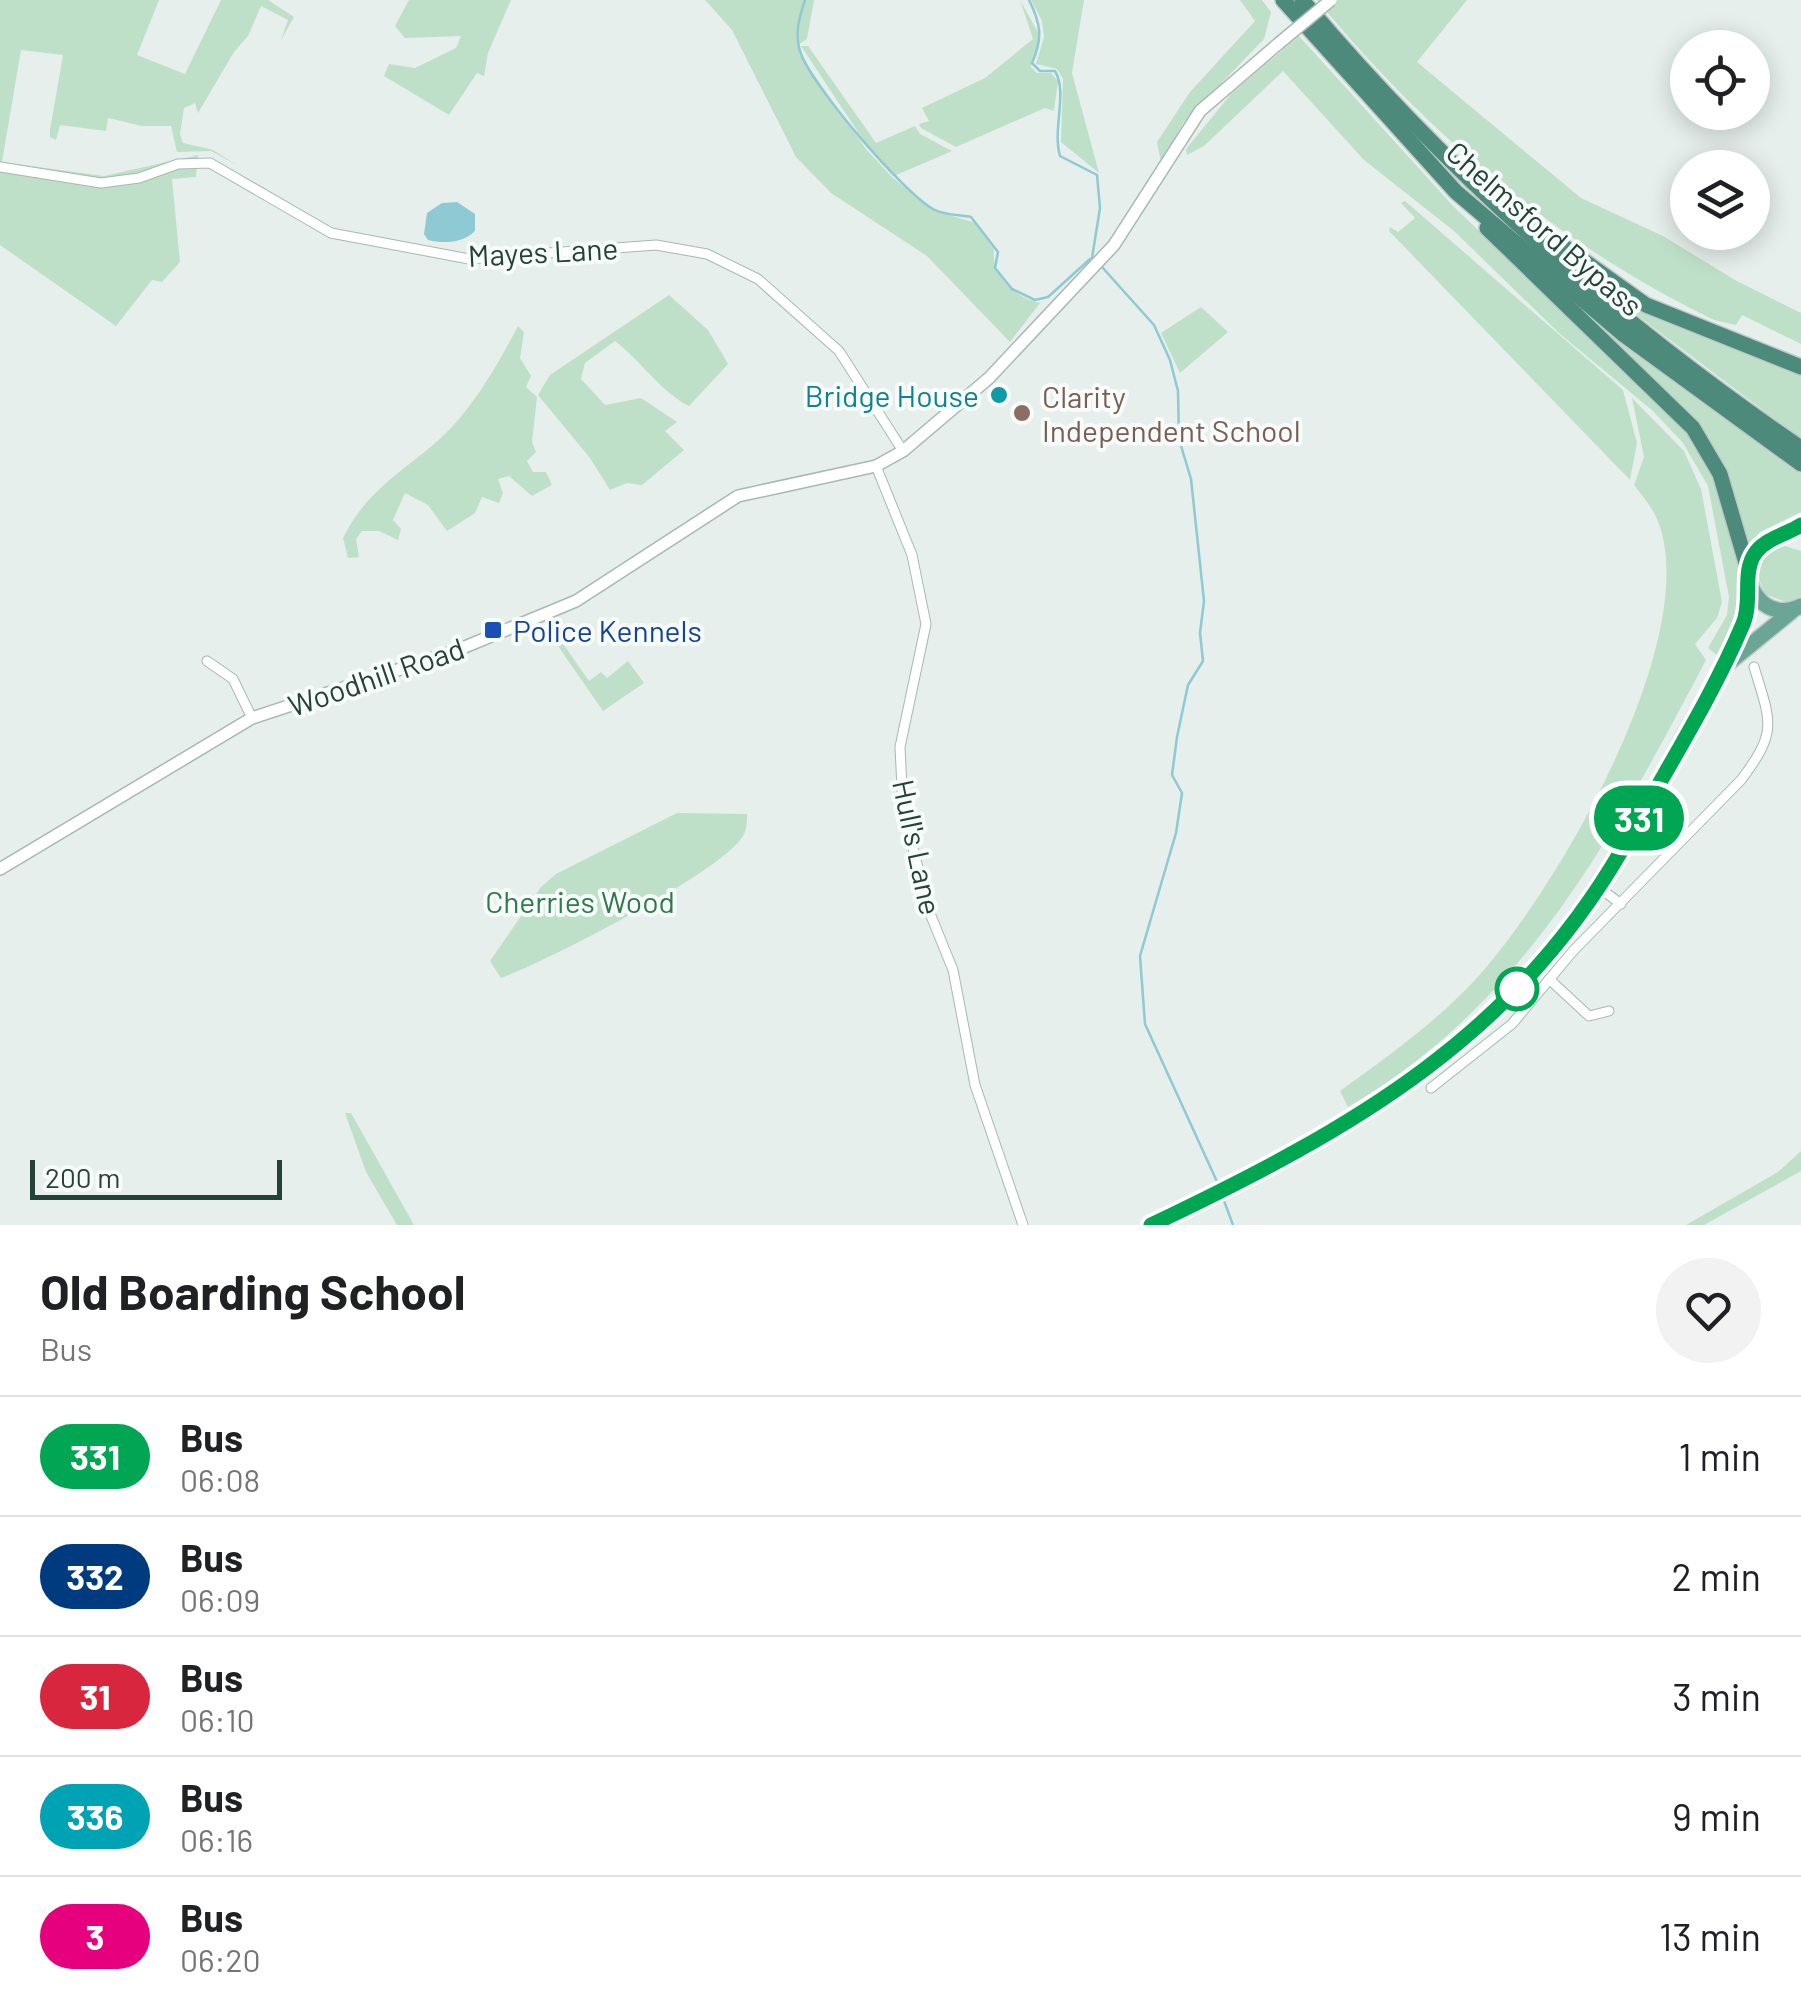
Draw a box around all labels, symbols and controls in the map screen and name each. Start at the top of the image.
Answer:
map controls [1670,30,1770,250]
button: locate [1670,30,1770,130]
street label: Chelmsford Bypass [1440,133,1650,323]
button: layers [1670,150,1770,250]
street label: Mayes Lane [467,229,619,273]
place label: Bridge House [805,377,979,413]
place label: Clarity Independent School [1042,378,1301,448]
marker: Bridge House [988,384,1010,406]
marker: Clarity Independent School [1011,402,1033,424]
place label: Police Kennels [513,612,702,648]
marker: Police Kennels [482,619,504,641]
street label: Woodhill Road [283,629,469,723]
street label: Hull's Lane [886,776,950,918]
line badge: 331 [1582,786,1696,850]
text: 331 [1614,797,1664,839]
park label: Cherries Wood [485,883,675,919]
unlabelled marker [1496,968,1538,1010]
scale bar [30,1155,282,1200]
text: 200 m [45,1160,120,1194]
button: heart [1656,1258,1761,1363]
text: Old Boarding School [40,1262,465,1320]
text: Bus [40,1329,92,1367]
text: Bus [180,1414,243,1460]
text: 1 min [1679,1433,1761,1479]
text: 331 [70,1435,120,1477]
text: 06:08 [180,1460,260,1498]
text: Bus [180,1534,243,1580]
text: 2 min [1671,1553,1761,1599]
text: 332 [66,1555,124,1597]
text: 06:09 [180,1580,260,1618]
text: Bus [180,1654,243,1700]
text: 3 min [1672,1673,1761,1719]
text: 31 [79,1675,111,1717]
text: 06:10 [180,1700,255,1738]
text: Bus [180,1774,243,1820]
text: 9 min [1672,1793,1761,1839]
text: 336 [67,1795,123,1837]
text: 06:16 [180,1820,253,1858]
text: Bus [180,1894,243,1940]
text: 13 min [1659,1913,1761,1959]
text: 3 [86,1915,104,1957]
text: 06:20 [180,1940,261,1978]

